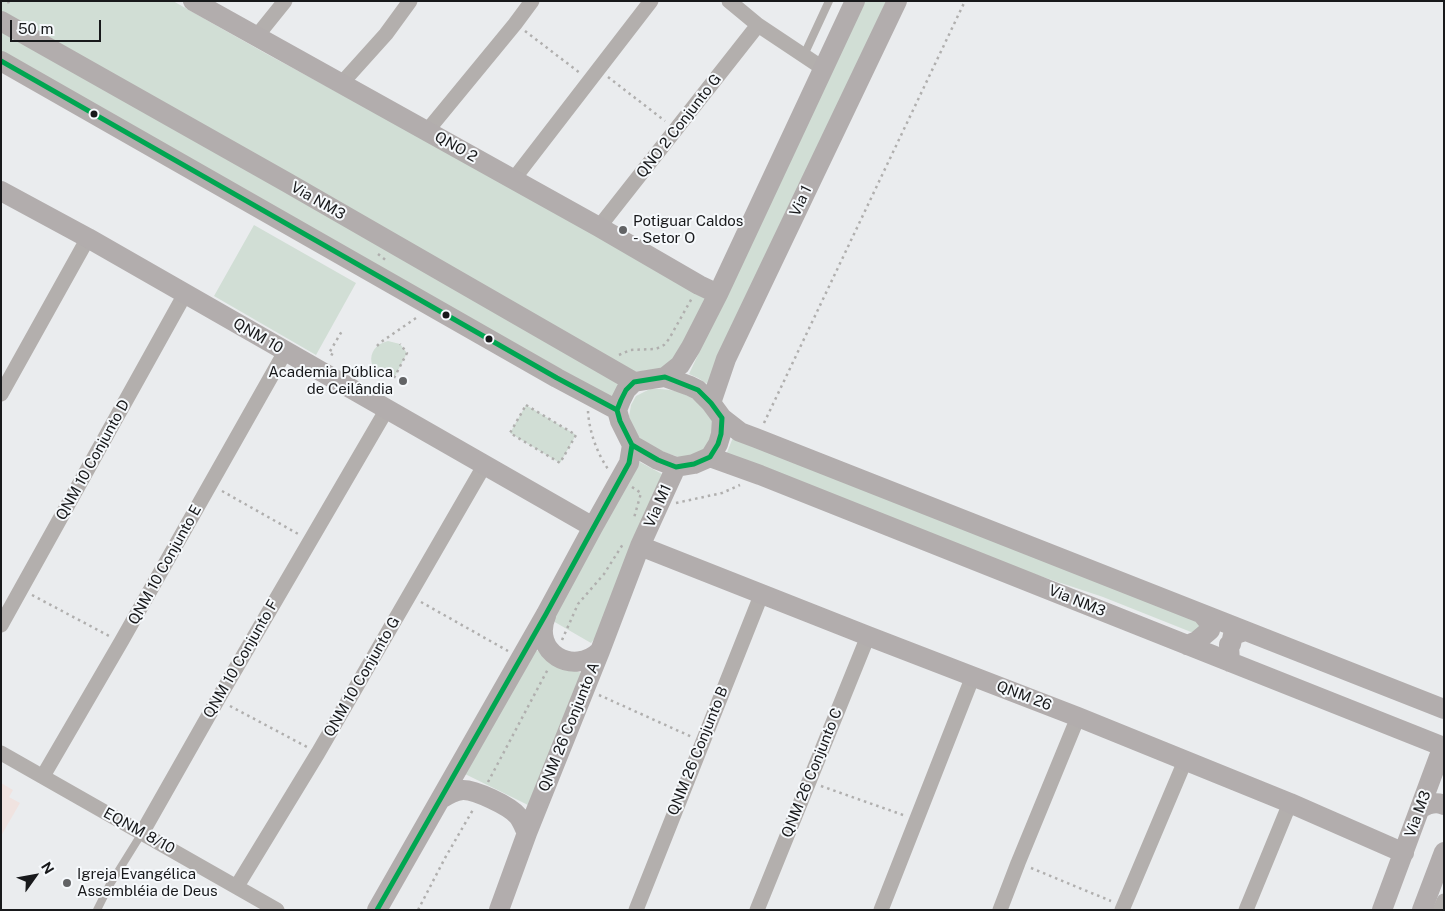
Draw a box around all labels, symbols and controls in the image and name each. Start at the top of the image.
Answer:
scale bar [12,10,104,42]
text: 50 m [18,20,53,37]
street label: QNO 2 Conjunto G [633,70,725,182]
unlabelled marker [89,109,99,119]
street label: QNO 2 [431,128,481,166]
street label: Via NM3 [288,178,348,224]
street label: Via 1 [786,183,816,219]
place label: Potiguar Caldos - Setor O [633,212,743,247]
marker: Potiguar Caldos - Setor O [617,224,629,236]
unlabelled marker [441,310,451,320]
street label: QNM 10 [230,315,286,357]
unlabelled marker [484,334,494,344]
place label: Academia Pública de Ceilândia [268,363,393,398]
marker: Academia Pública de Ceilândia [397,375,409,387]
street label: QNM 10 Conjunto D [52,397,134,523]
street label: Via M1 [641,482,675,530]
street label: QNM 10 Conjunto E [125,502,205,628]
street label: Via NM3 [1046,581,1108,621]
street label: QNM 10 Conjunto F [200,597,282,721]
street label: QNM 10 Conjunto G [320,614,404,740]
street label: QNM 26 Conjunto A [535,660,603,794]
street label: QNM 26 [994,677,1054,715]
street label: QNM 26 Conjunto B [664,684,732,818]
street label: QNM 26 Conjunto C [778,706,846,840]
street label: Via M3 [1401,788,1435,840]
street label: EQNM 8/10 [100,804,178,858]
north arrow [10,851,60,901]
text: N [38,859,57,877]
place label: Igreja Evangélica Assembléia de Deus [77,865,218,900]
marker: Igreja Evangélica Assembléia de Deus [61,877,73,889]

